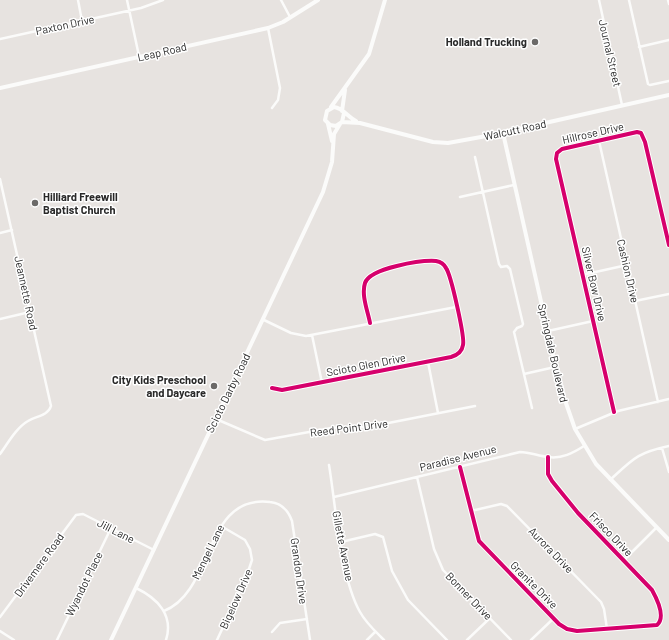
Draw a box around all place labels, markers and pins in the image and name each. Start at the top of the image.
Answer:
place label: Holland Trucking [446,35,527,48]
marker: Holland Trucking [530,37,540,47]
place label: Hilliard Freewill Baptist Church [43,190,118,216]
marker: Hilliard Freewill Baptist Church [30,198,40,208]
place label: City Kids Preschool and Daycare [112,373,206,399]
marker: City Kids Preschool and Daycare [209,381,219,391]

